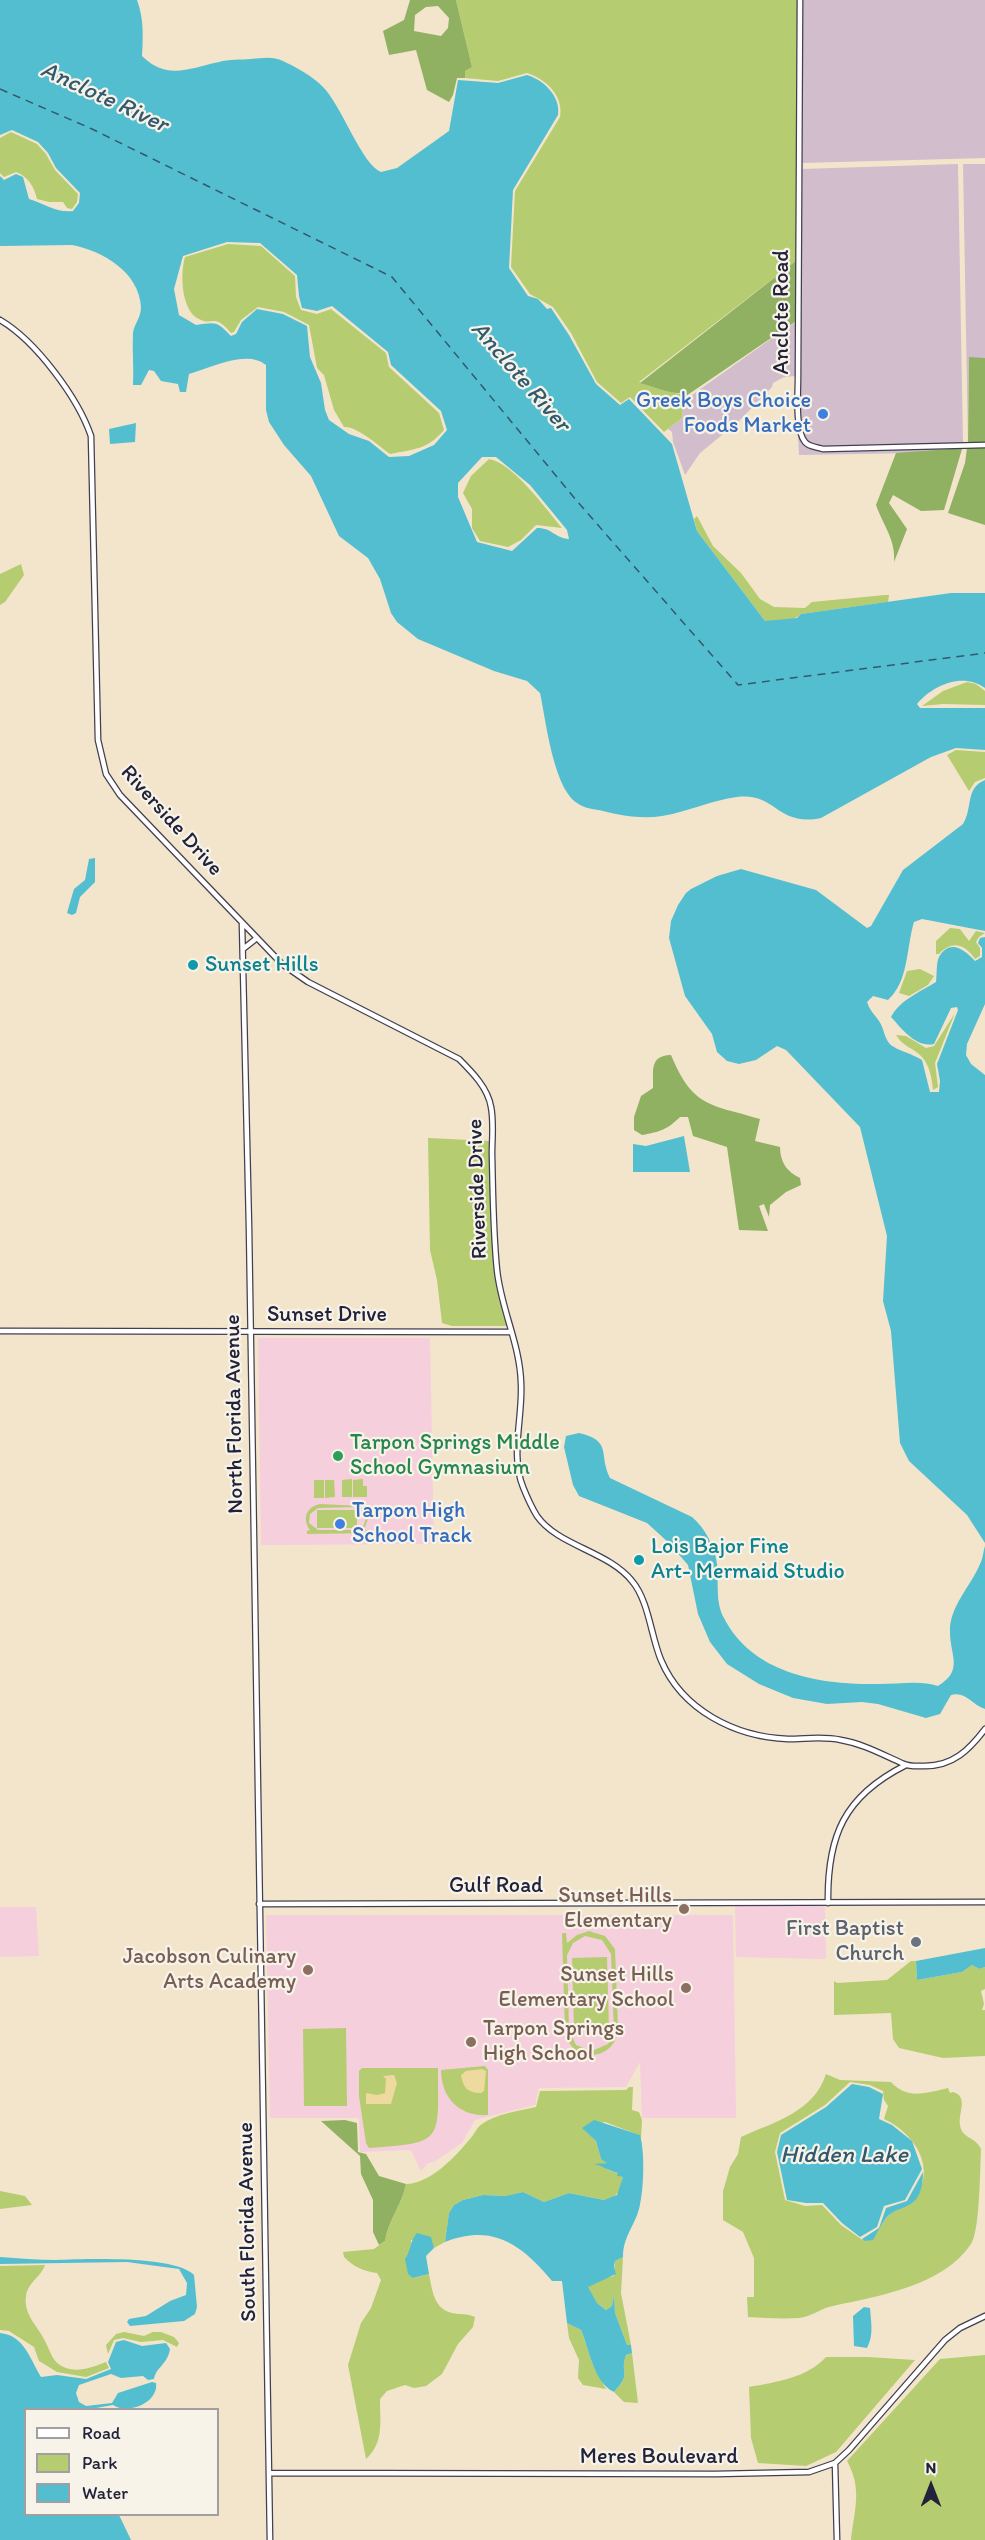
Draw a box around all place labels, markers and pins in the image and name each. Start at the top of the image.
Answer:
place label: Greek Boys Choice Foods Market [636,388,811,440]
marker: Greek Boys Choice Foods Market [816,407,830,421]
place label: Sunset Hills [205,952,319,978]
marker: Sunset Hills [186,958,200,972]
place label: Tarpon Springs Middle School Gymnasium [350,1430,560,1482]
marker: Tarpon Springs Middle School Gymnasium [331,1449,345,1463]
place label: Tarpon High School Track [352,1498,472,1550]
marker: Tarpon High School Track [333,1517,347,1531]
place label: Lois Bajor Fine Art- Mermaid Studio [651,1534,845,1586]
marker: Lois Bajor Fine Art- Mermaid Studio [632,1553,646,1567]
place label: Sunset Hills Elementary [558,1883,672,1934]
marker: Sunset Hills Elementary [677,1902,691,1916]
place label: First Baptist Church [786,1916,904,1968]
marker: First Baptist Church [909,1935,923,1949]
place label: Jacobson Culinary Arts Academy [123,1944,296,1996]
place label: Sunset Hills Elementary School [499,1962,674,2014]
marker: Jacobson Culinary Arts Academy [301,1963,315,1977]
marker: Sunset Hills Elementary School [679,1981,693,1995]
place label: Tarpon Springs High School [483,2016,624,2068]
marker: Tarpon Springs High School [464,2035,478,2049]

